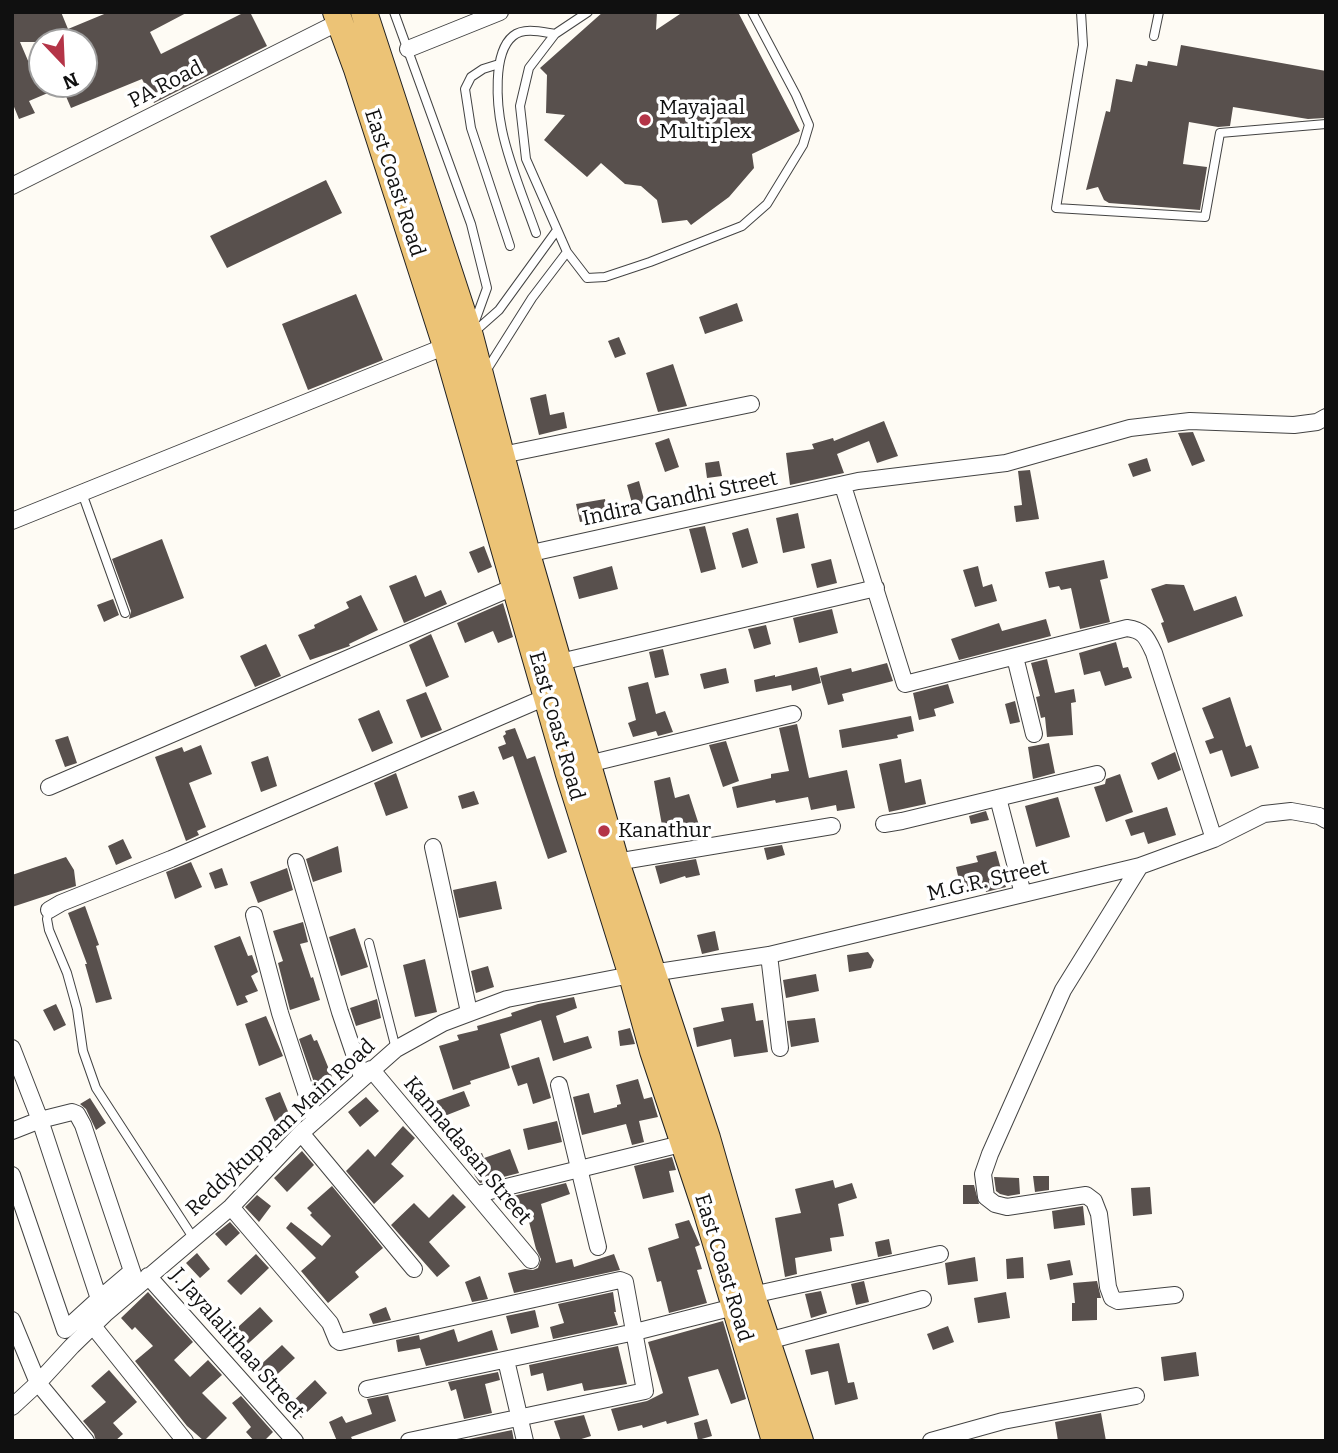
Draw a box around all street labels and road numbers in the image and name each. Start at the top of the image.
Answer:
street label: PA Road [125,56,207,114]
street label: East Coast Road [358,106,430,260]
street label: Indira Gandhi Street [580,466,780,532]
street label: East Coast Road [523,649,589,803]
street label: M.G.R. Street [925,855,1051,907]
street label: Reddykuppam Main Road [181,1034,381,1222]
street label: Kannadasan Street [398,1072,536,1230]
street label: East Coast Road [688,1191,758,1345]
street label: J. Jayalalithaa Street [165,1263,309,1425]

